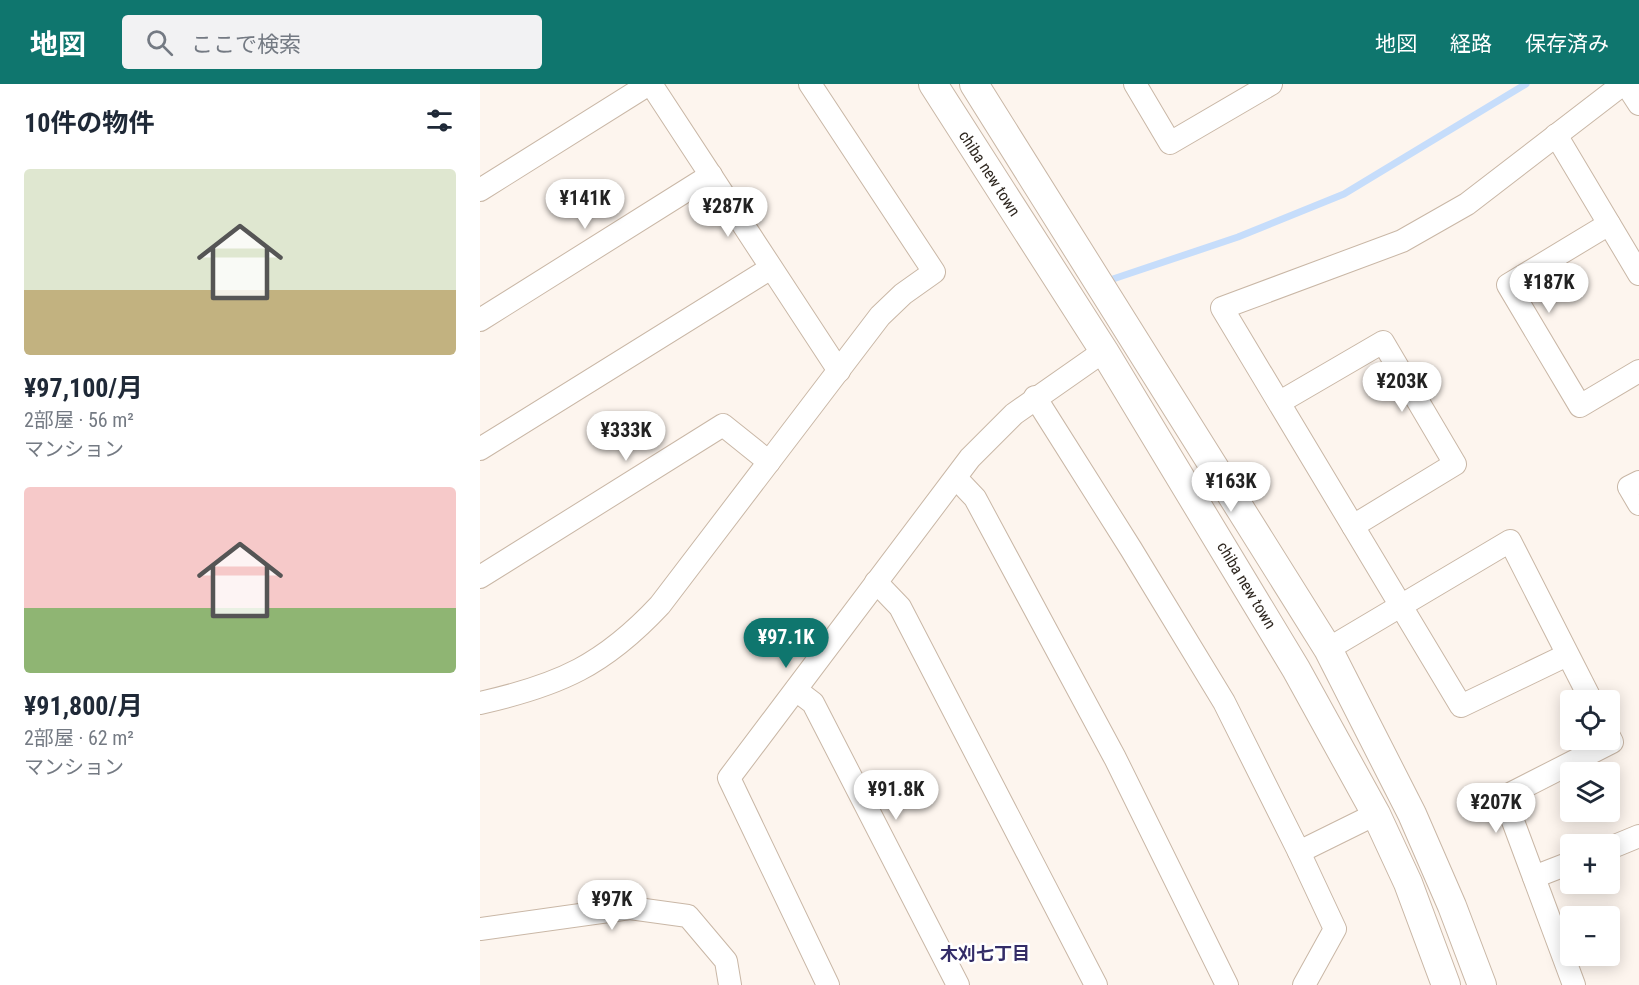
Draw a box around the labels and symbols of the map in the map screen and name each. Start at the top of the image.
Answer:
street label: chiba new town [955,127,1024,220]
pin: ¥141K [543,179,627,230]
pin: ¥287K [686,187,770,238]
pin: ¥187K [1507,263,1591,314]
pin: ¥203K [1360,362,1444,413]
pin: ¥333K [584,411,668,462]
pin: ¥163K [1189,462,1273,513]
street label: chiba new town [1213,538,1280,632]
pin: ¥97.1K [737,618,835,669]
pin: ¥91.8K [847,770,945,821]
pin: ¥207K [1454,783,1538,834]
pin: ¥97K [576,880,648,931]
district label: 木刈七丁目 [940,943,1030,964]

